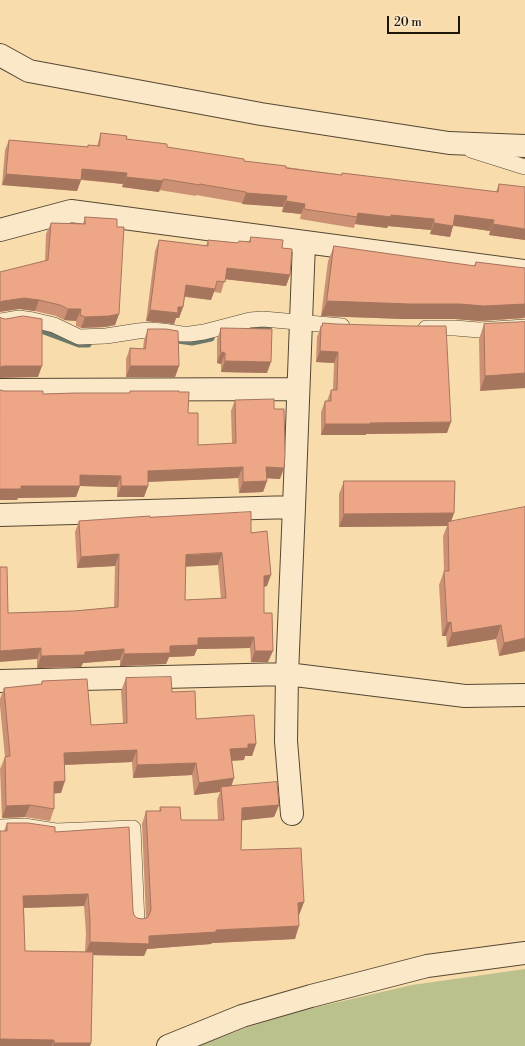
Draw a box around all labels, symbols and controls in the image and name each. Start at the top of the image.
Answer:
scale bar [389,8,462,34]
text: 20 m [394,15,422,30]

